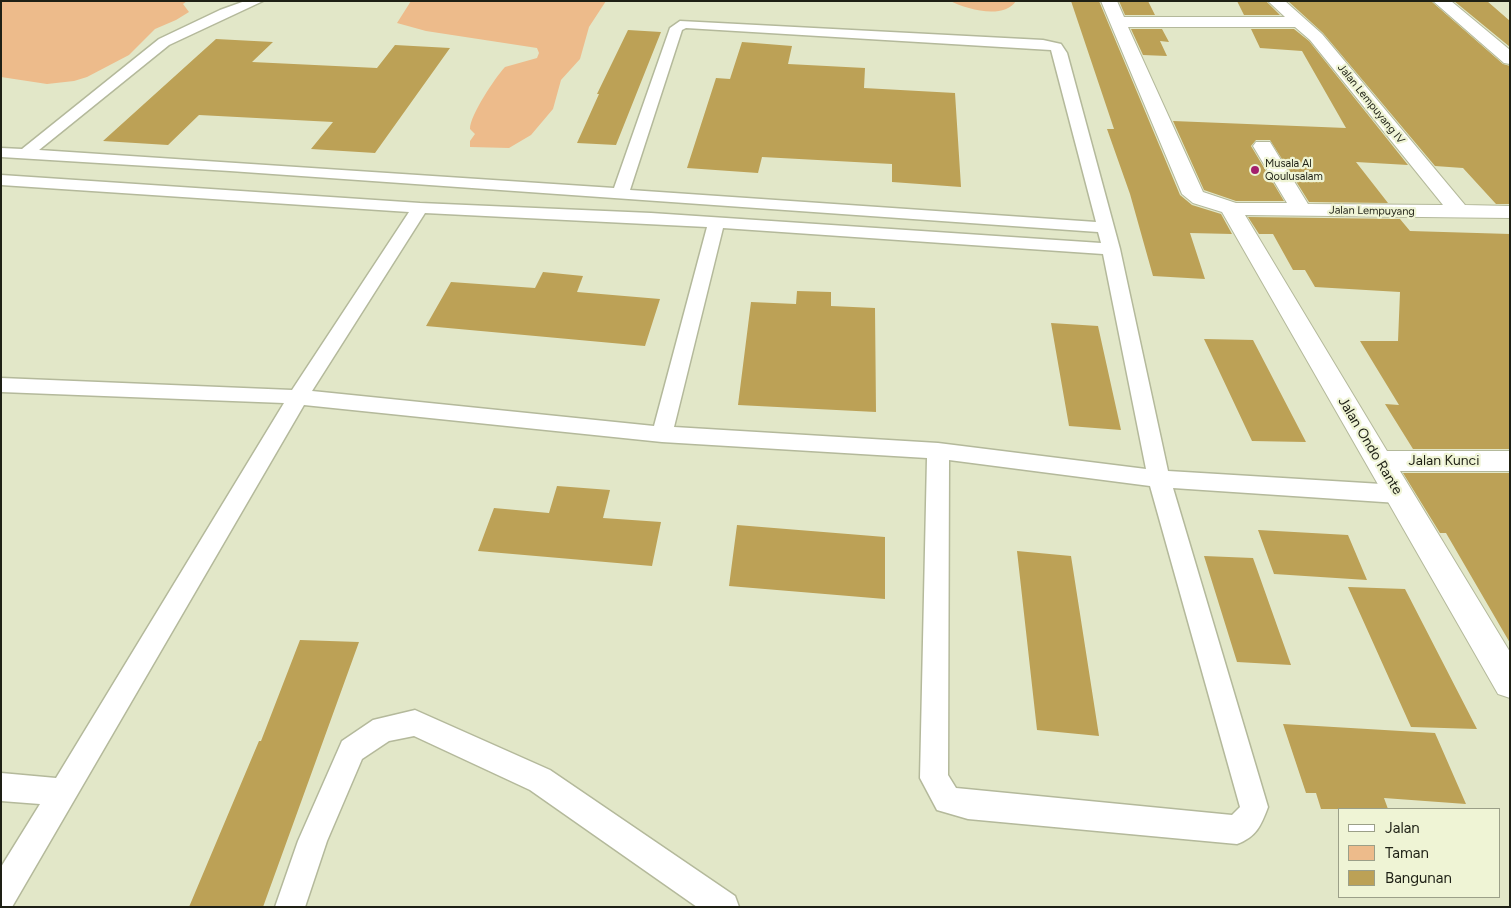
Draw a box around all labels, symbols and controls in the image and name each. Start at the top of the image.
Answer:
street label: Jalan Lempuyang IV [1335,61,1407,147]
place label: Musala Al Qoulusalam [1265,157,1323,183]
marker: Musala Al Qoulusalam [1249,164,1261,176]
street label: Jalan Lempuyang [1329,204,1415,218]
street label: Jalan Ondo Rante [1334,394,1406,498]
street label: Jalan Kunci [1409,453,1479,469]
legend [1338,808,1501,898]
text: Jalan [1385,819,1420,837]
text: Taman [1385,844,1429,862]
text: Bangunan [1385,869,1452,887]

